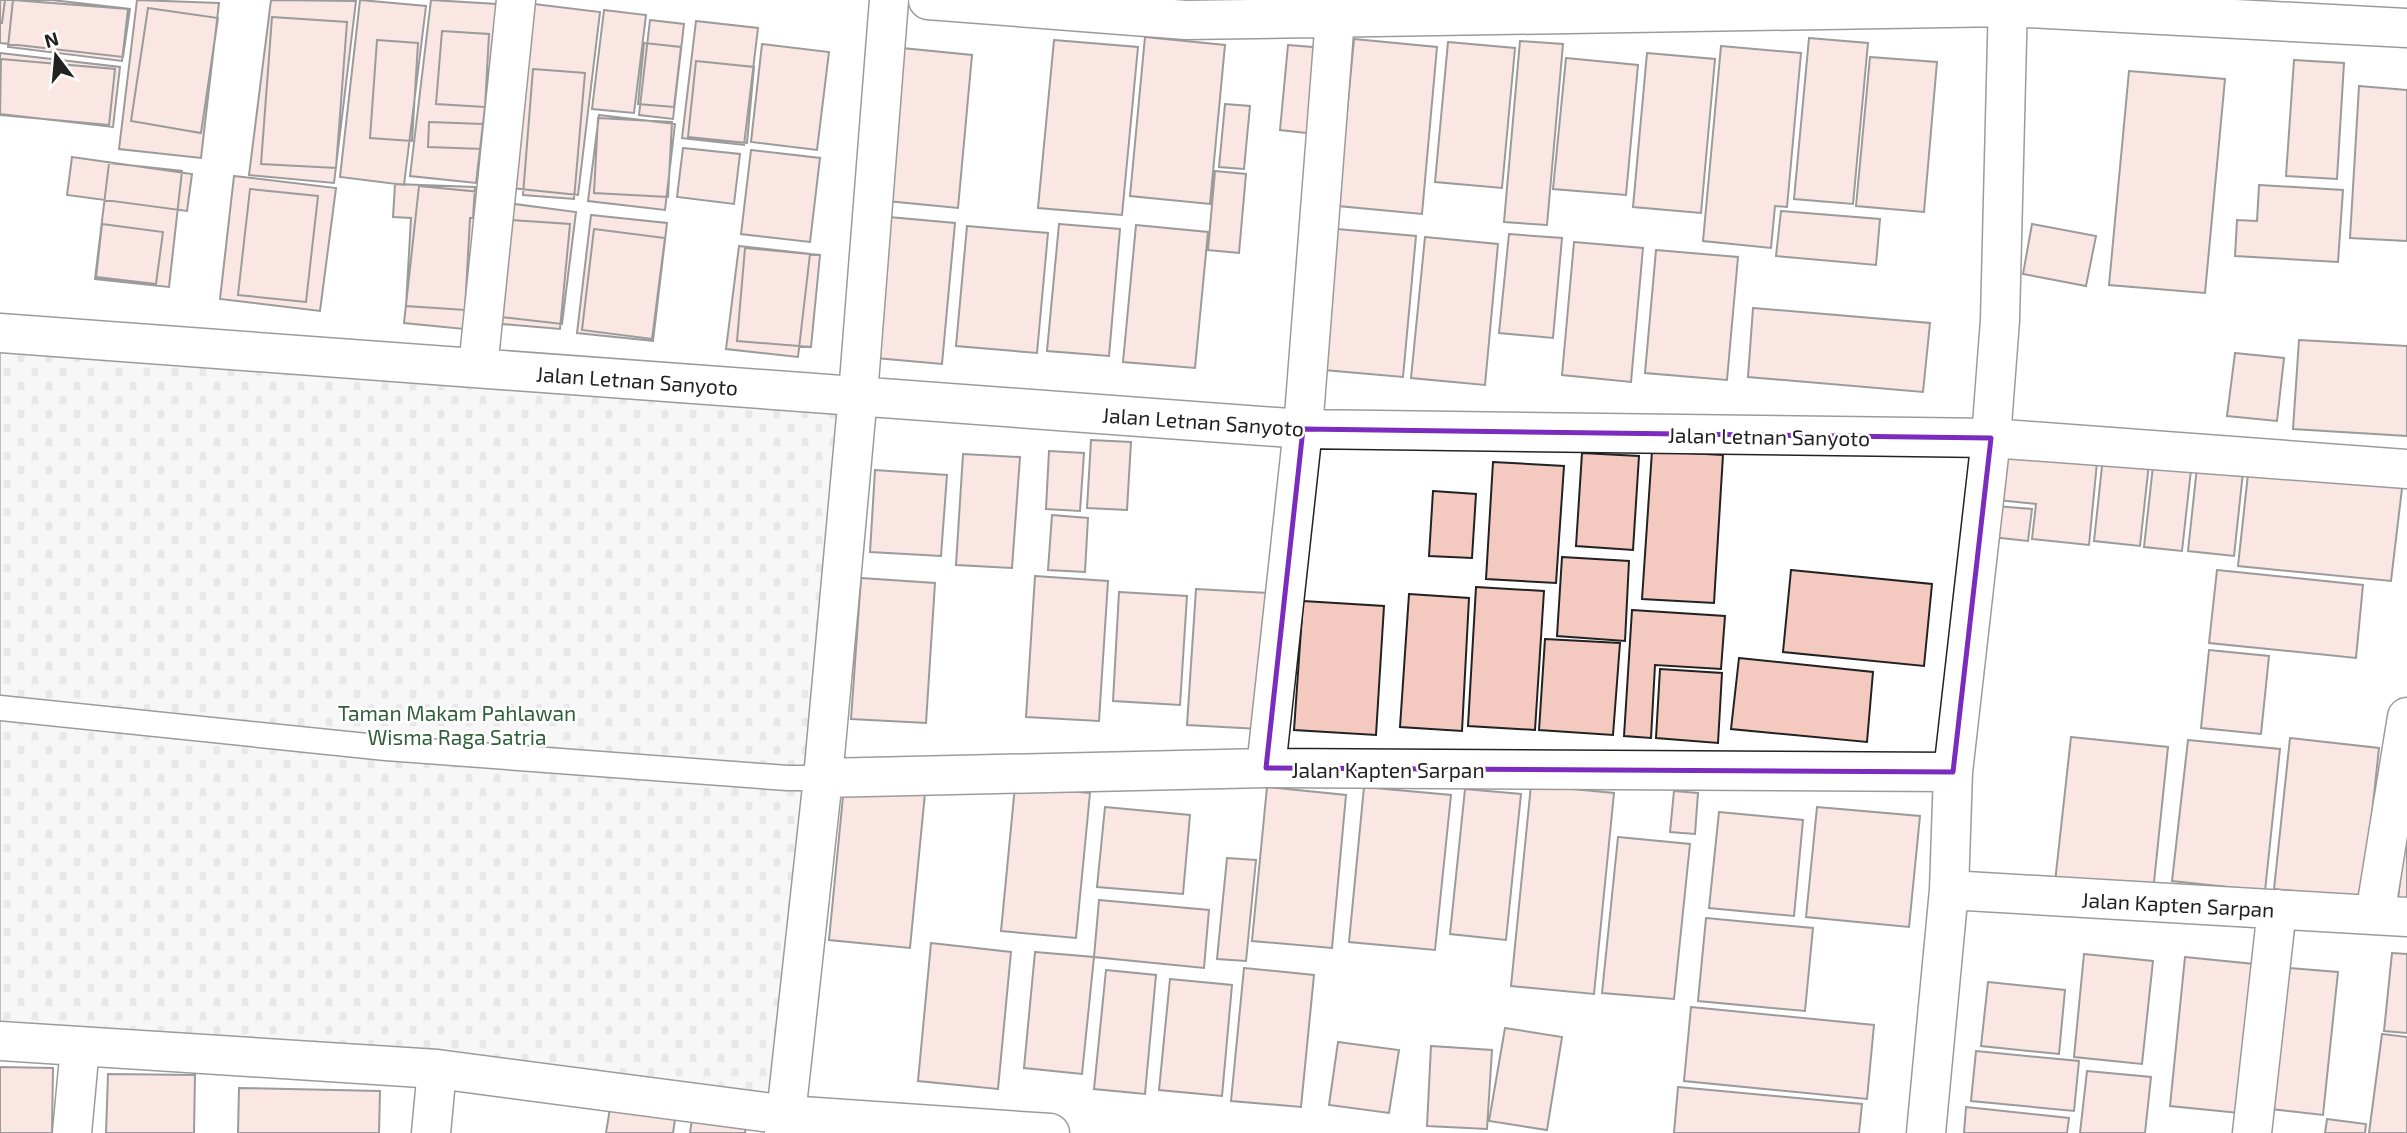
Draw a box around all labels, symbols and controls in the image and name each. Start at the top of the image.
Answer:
north arrow [21,21,91,91]
text: N [41,26,61,52]
street label: Jalan Letnan Sanyoto [535,360,739,400]
street label: Jalan Letnan Sanyoto [1101,401,1305,441]
street label: Jalan Letnan Sanyoto [1668,422,1870,450]
park label: Taman Makam Pahlawan Wisma Raga Satria [338,700,576,749]
street label: Jalan Kapten Sarpan [1291,757,1485,782]
street label: Jalan Kapten Sarpan [2081,886,2275,922]

